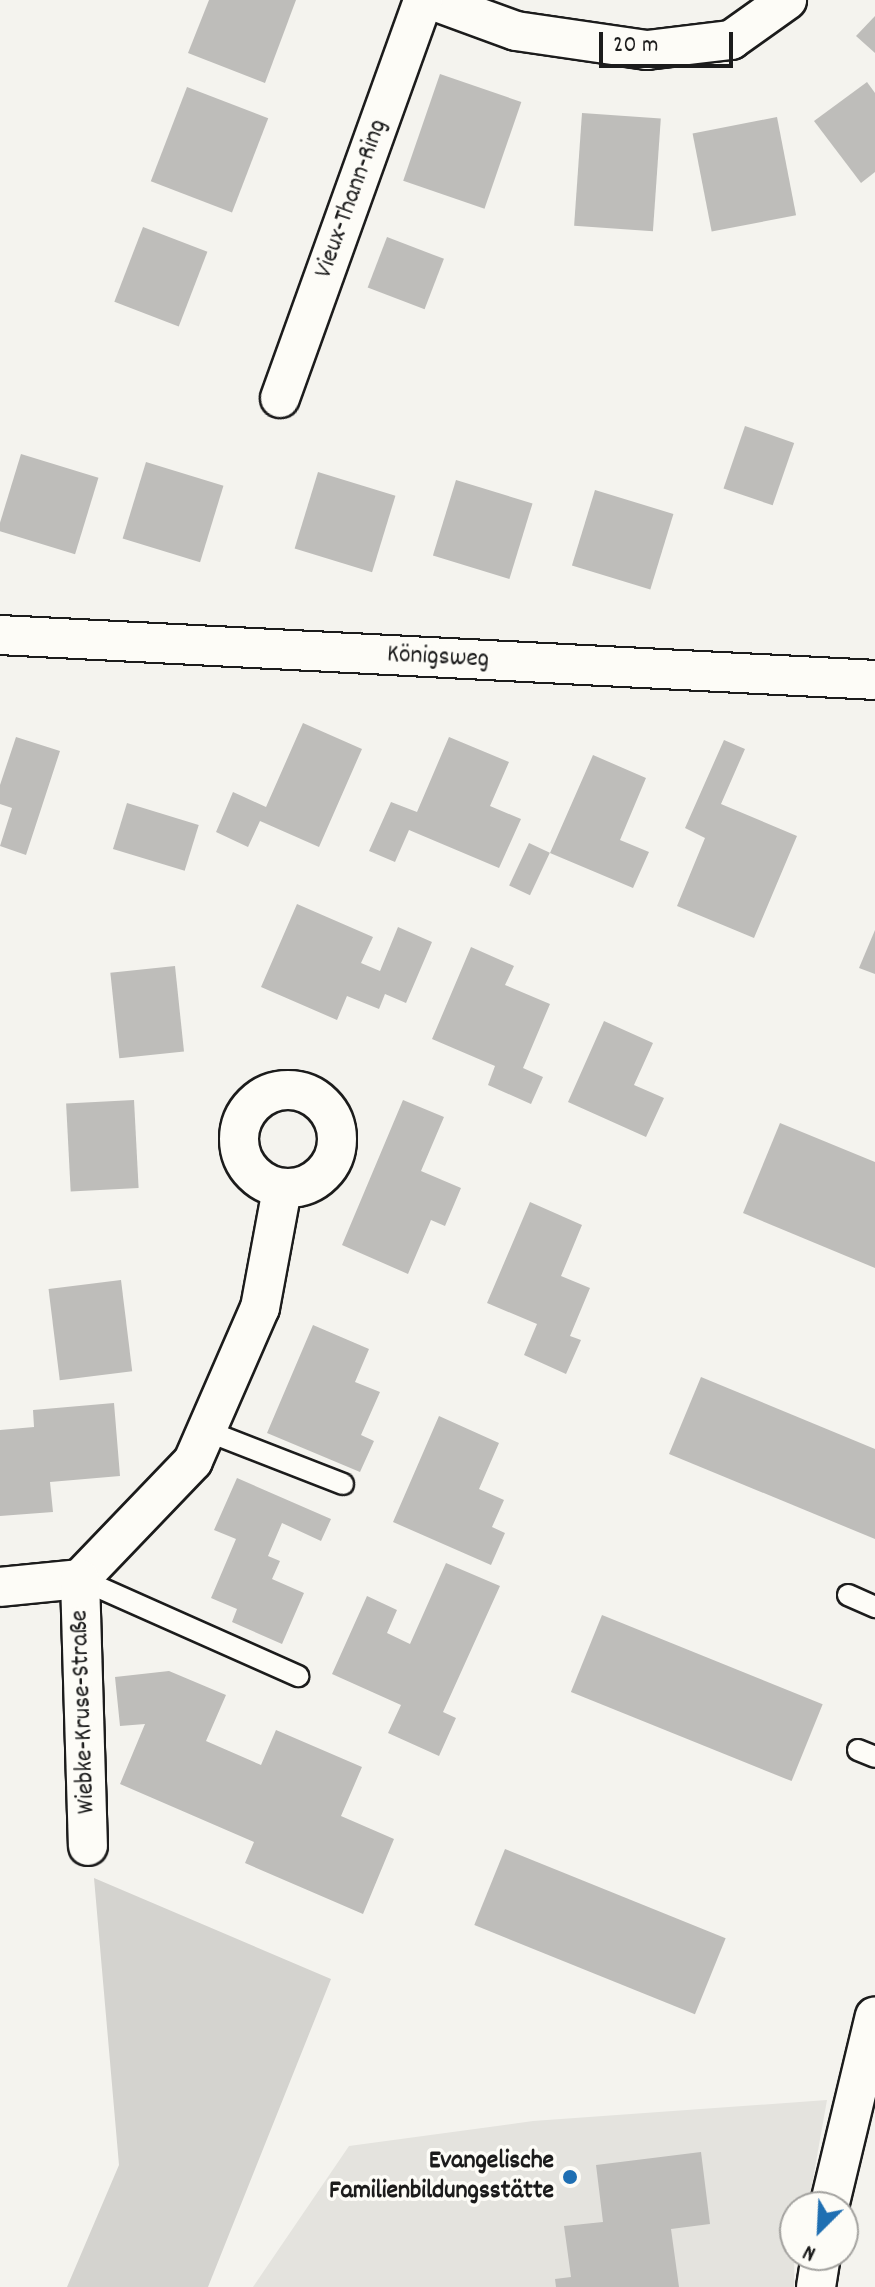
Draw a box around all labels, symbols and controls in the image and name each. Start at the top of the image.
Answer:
scale bar [603,16,737,66]
text: 20 m [613,29,659,63]
street label: Vieux-Thann-Ring [309,115,395,283]
street label: Königsweg [386,640,490,676]
street label: Wiebke-Kruse-Straße [65,1609,103,1815]
place label: Evangelische Familienbildungsstätte [329,2146,554,2208]
marker: Evangelische Familienbildungsstätte [561,2168,579,2186]
north arrow [779,2191,859,2271]
text: N [799,2235,821,2268]

